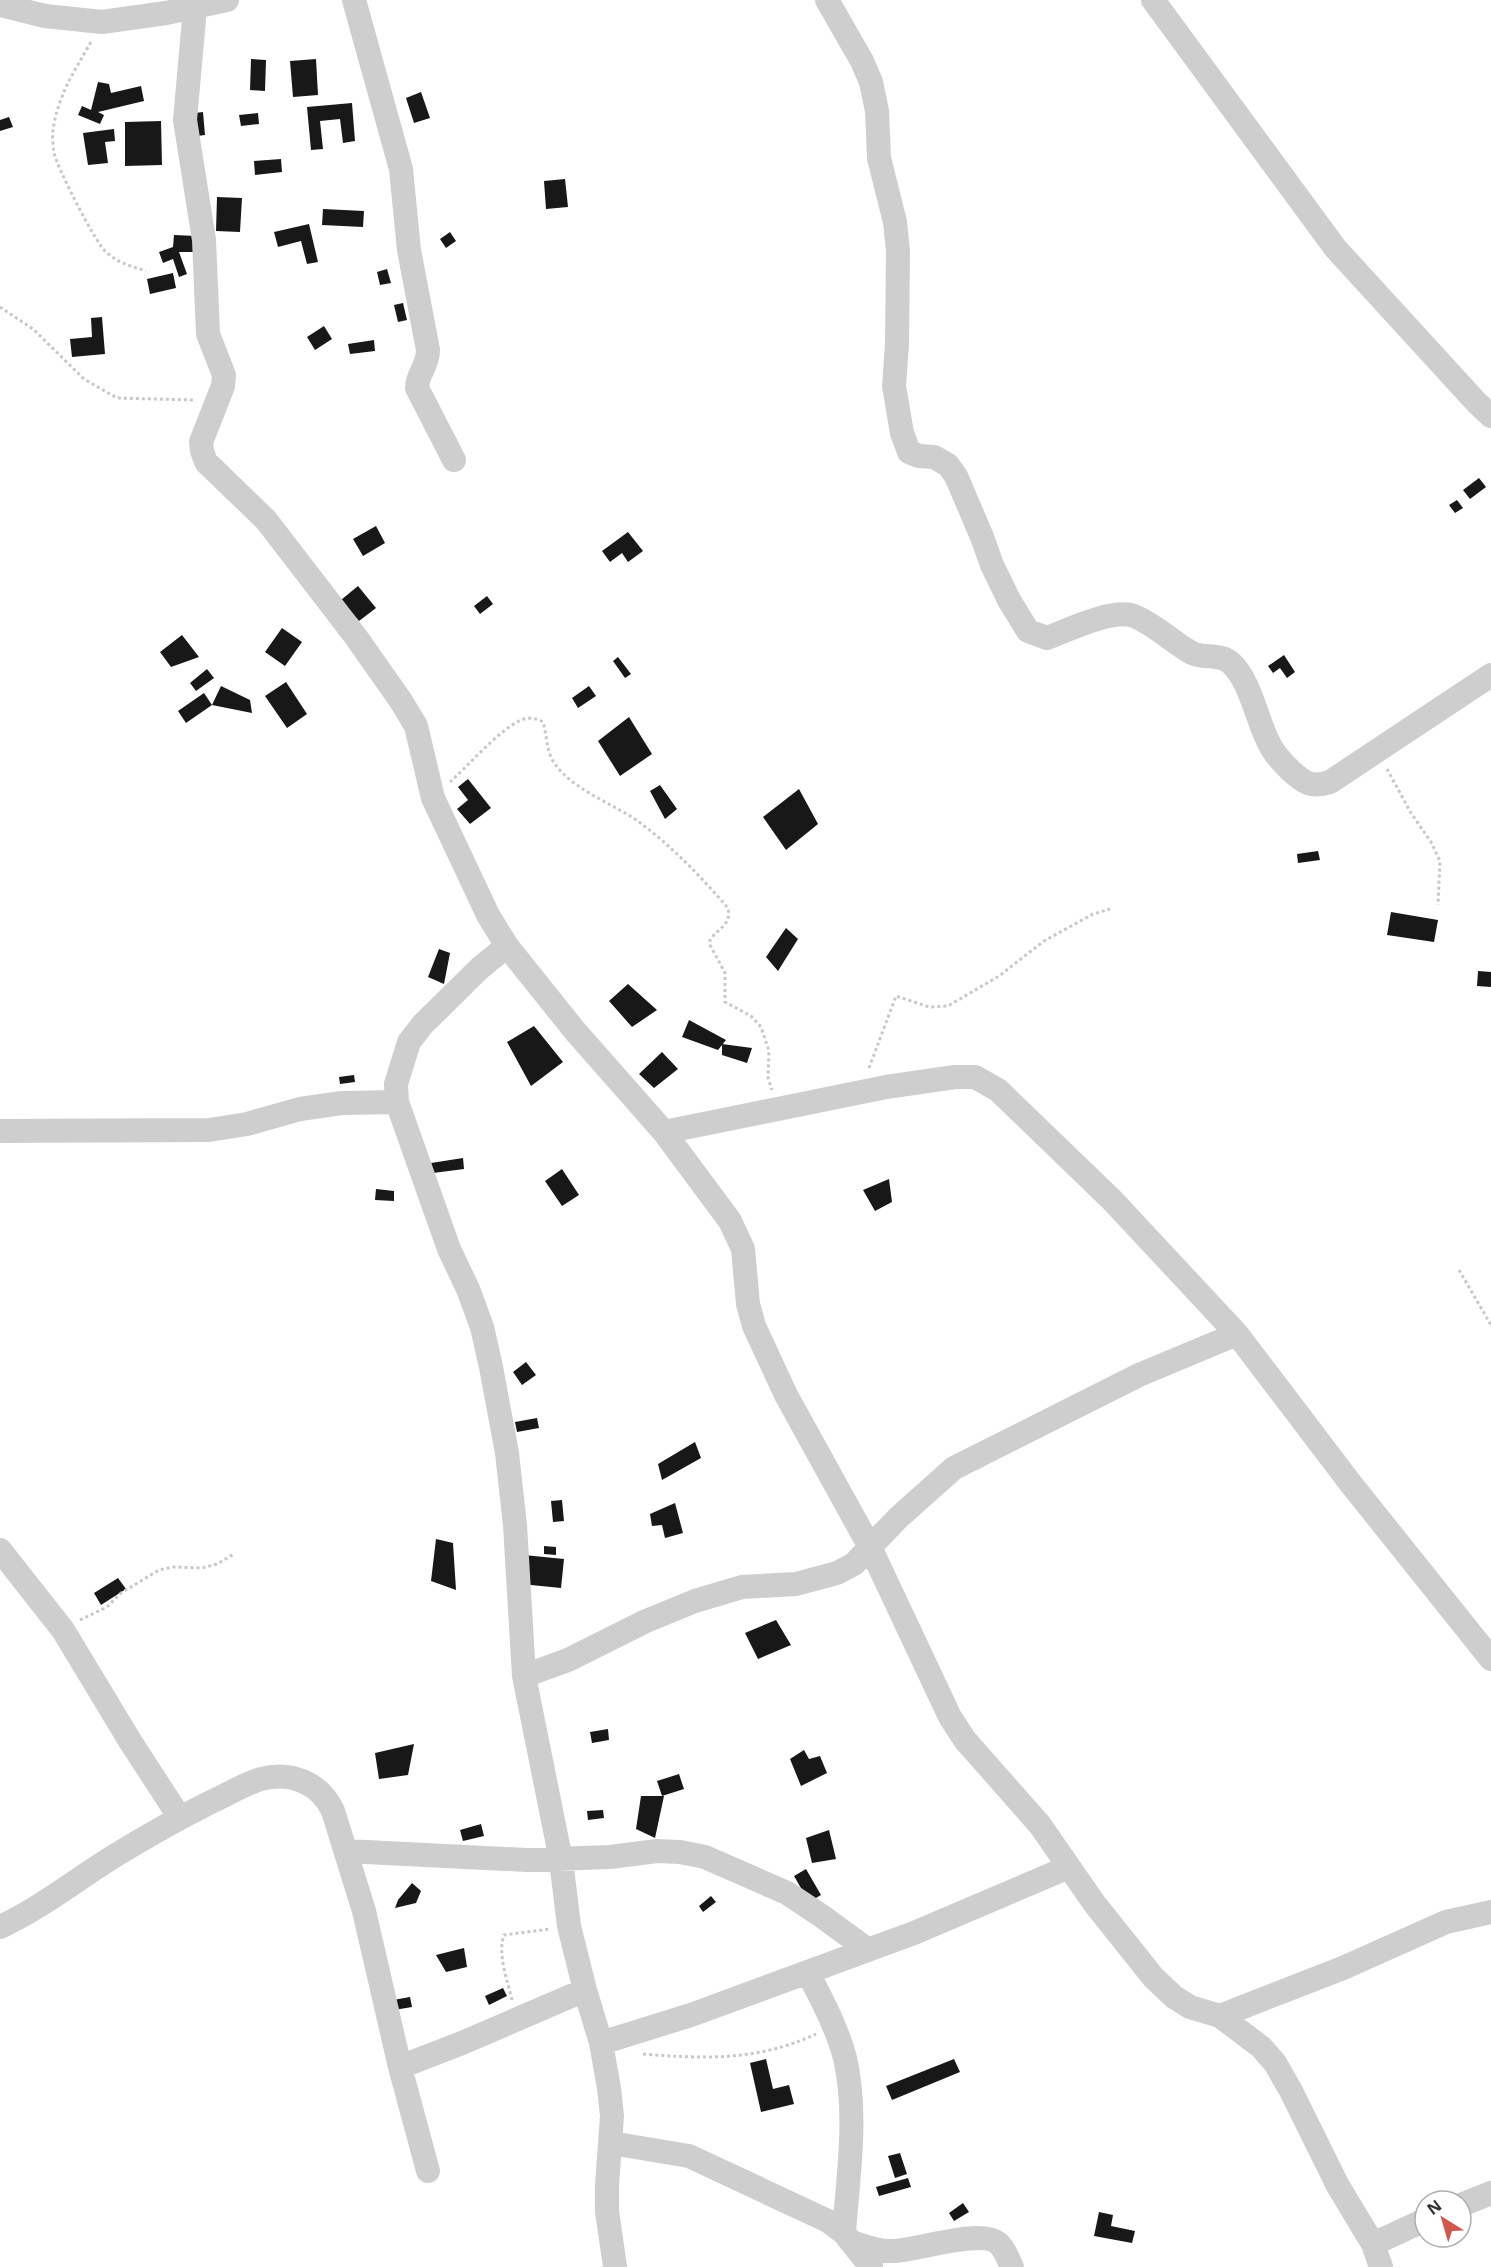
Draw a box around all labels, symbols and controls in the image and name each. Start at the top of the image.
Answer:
north arrow [1413,2189,1473,2249]
text: N [1422,2194,1446,2220]

